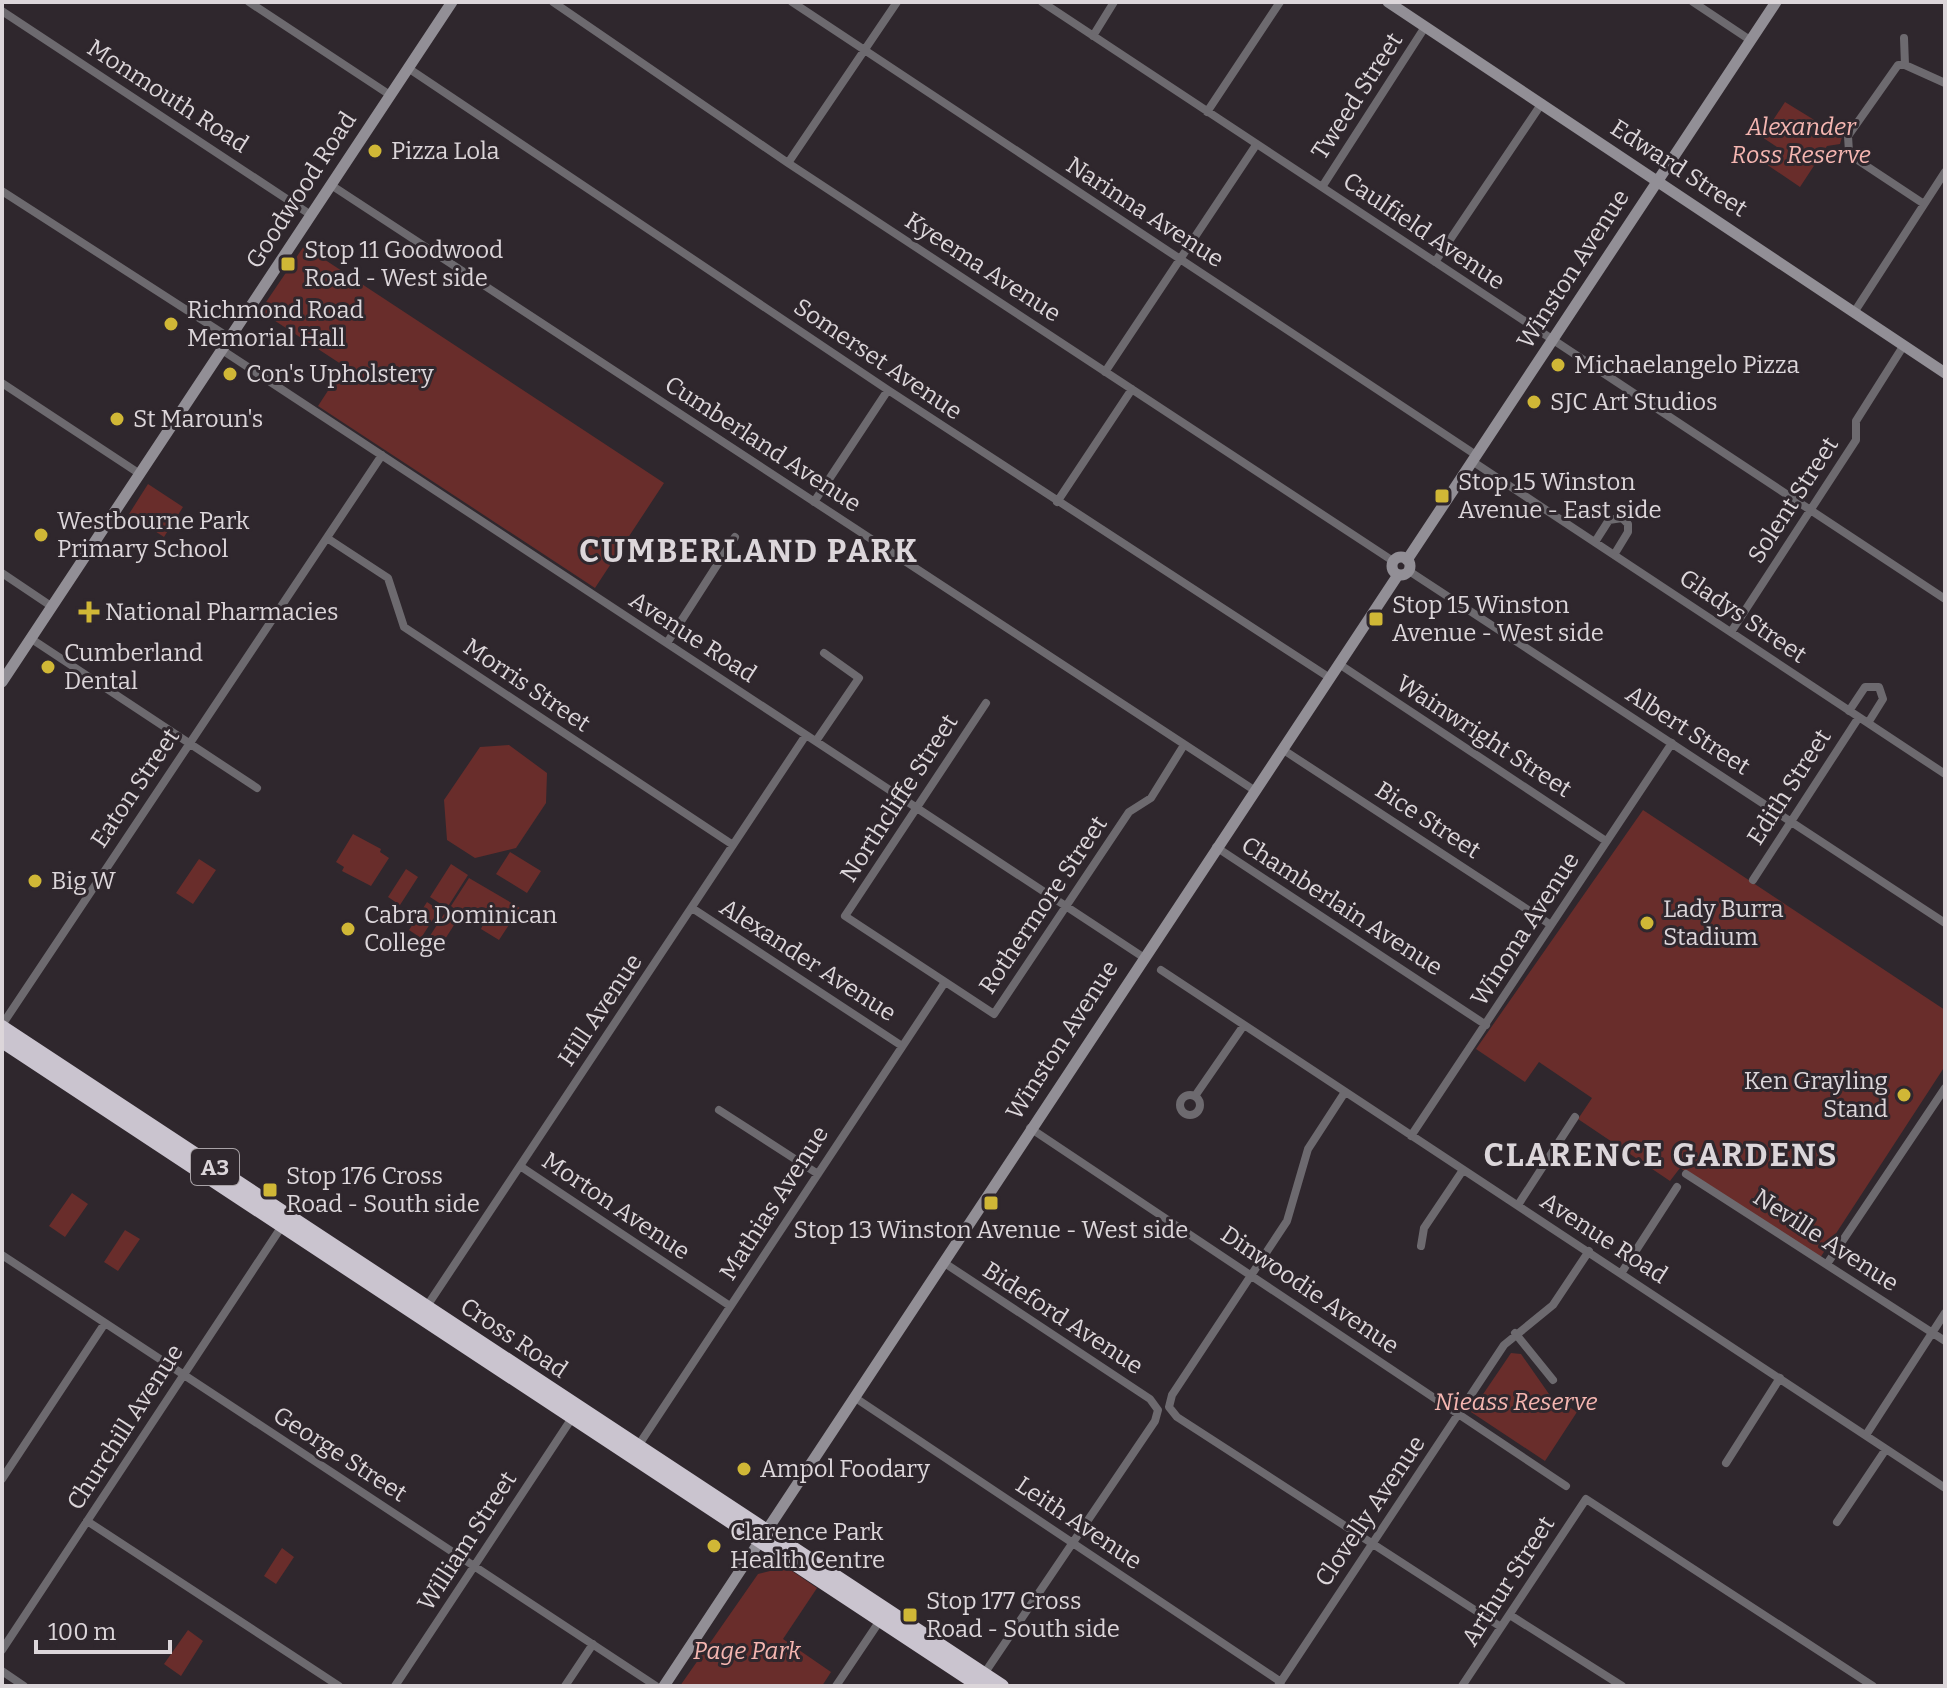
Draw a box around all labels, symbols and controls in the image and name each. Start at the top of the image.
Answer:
street label: Tweed Street [1306,27,1409,165]
street label: Monmouth Road [82,34,254,158]
street label: Goodwood Road [240,107,362,273]
park label: Alexander Ross Reserve [1731,113,1871,169]
street label: Edward Street [1606,114,1753,223]
place label: Pizza Lola [391,137,500,165]
marker: Pizza Lola [366,142,384,160]
street label: Narinna Avenue [1061,151,1229,273]
street label: Caulfield Avenue [1338,167,1510,295]
street label: Winston Avenue [1511,184,1635,354]
street label: Kyeema Avenue [900,206,1066,328]
place label: Stop 11 Goodwood Road - West side [304,236,503,292]
marker: Stop 11 Goodwood Road - West side [279,255,297,273]
street label: Somerset Avenue [789,292,967,426]
place label: Richmond Road Memorial Hall [187,296,364,352]
marker: Richmond Road Memorial Hall [162,315,180,333]
place label: Michaelangelo Pizza [1574,351,1800,379]
marker: Michaelangelo Pizza [1549,356,1567,374]
place label: Con's Upholstery [246,360,434,388]
marker: Con's Upholstery [221,365,239,383]
street label: Cumberland Avenue [660,370,866,518]
place label: SJC Art Studios [1550,388,1718,416]
marker: SJC Art Studios [1525,393,1543,411]
place label: St Maroun's [133,405,263,433]
marker: St Maroun's [108,410,126,428]
street label: Solent Street [1742,432,1844,568]
place label: Stop 15 Winston Avenue - East side [1458,468,1662,524]
marker: Stop 15 Winston Avenue - East side [1433,487,1451,505]
place label: Westbourne Park Primary School [57,507,250,563]
marker: Westbourne Park Primary School [32,526,50,544]
district label: CUMBERLAND PARK [579,532,919,570]
street label: Gladys Street [1674,563,1812,669]
street label: Avenue Road [624,586,762,688]
place label: Stop 15 Winston Avenue - West side [1392,591,1604,647]
place label: National Pharmacies [105,598,339,626]
marker: National Pharmacies [80,603,98,621]
marker: Stop 15 Winston Avenue - West side [1367,610,1385,628]
street label: Morris Street [458,632,596,738]
place label: Cumberland Dental [64,639,203,695]
marker: Cumberland Dental [39,658,57,676]
street label: Wainwright Street [1391,669,1577,803]
street label: Albert Street [1621,679,1756,781]
street label: Northcliffe Street [834,709,964,887]
street label: Eaton Street [85,723,185,853]
street label: Edith Street [1741,724,1837,850]
street label: Bice Street [1370,776,1486,865]
street label: Rothermore Street [973,811,1113,999]
street label: Chamberlain Avenue [1236,830,1448,982]
street label: Winona Avenue [1465,847,1585,1011]
place label: Big W [51,867,116,895]
marker: Big W [26,872,44,890]
street label: Alexander Avenue [715,893,901,1027]
place label: Lady Burra Stadium [1663,895,1784,951]
place label: Cabra Dominican College [364,901,557,957]
marker: Lady Burra Stadium [1638,914,1656,932]
marker: Cabra Dominican College [339,920,357,938]
street label: Hill Avenue [552,949,648,1071]
street label: Winston Avenue [1000,955,1124,1125]
place label: Ken Grayling Stand [1744,1067,1888,1123]
marker: Ken Grayling Stand [1895,1086,1913,1104]
street label: Mathias Avenue [714,1121,834,1285]
district label: CLARENCE GARDENS [1483,1136,1839,1174]
street label: Morton Avenue [537,1146,695,1266]
road number: A3 [191,1149,239,1185]
place label: Stop 176 Cross Road - South side [286,1162,480,1218]
marker: Stop 176 Cross Road - South side [261,1181,279,1199]
street label: Neville Avenue [1748,1183,1904,1297]
street label: Avenue Road [1535,1187,1673,1289]
marker: Stop 13 Winston Avenue - West side [982,1194,1000,1212]
place label: Stop 13 Winston Avenue - West side [794,1216,1188,1244]
street label: Dinwoodie Avenue [1216,1220,1404,1360]
street label: Bideford Avenue [978,1256,1148,1380]
street label: Cross Road [455,1292,573,1384]
street label: Churchill Avenue [61,1339,189,1515]
park label: Nieass Reserve [1435,1388,1597,1416]
street label: George Street [268,1400,412,1508]
street label: Clovelly Avenue [1309,1430,1431,1592]
place label: Ampol Foodary [760,1455,930,1483]
marker: Ampol Foodary [735,1460,753,1478]
street label: William Street [412,1466,522,1616]
street label: Leith Avenue [1011,1471,1147,1575]
street label: Arthur Street [1456,1511,1560,1651]
place label: Clarence Park Health Centre [730,1518,885,1574]
marker: Clarence Park Health Centre [705,1537,723,1555]
place label: Stop 177 Cross Road - South side [926,1587,1120,1643]
scale bar [36,1604,170,1654]
marker: Stop 177 Cross Road - South side [901,1606,919,1624]
text: 100 m [48,1618,116,1646]
park label: Page Park [693,1637,802,1665]

